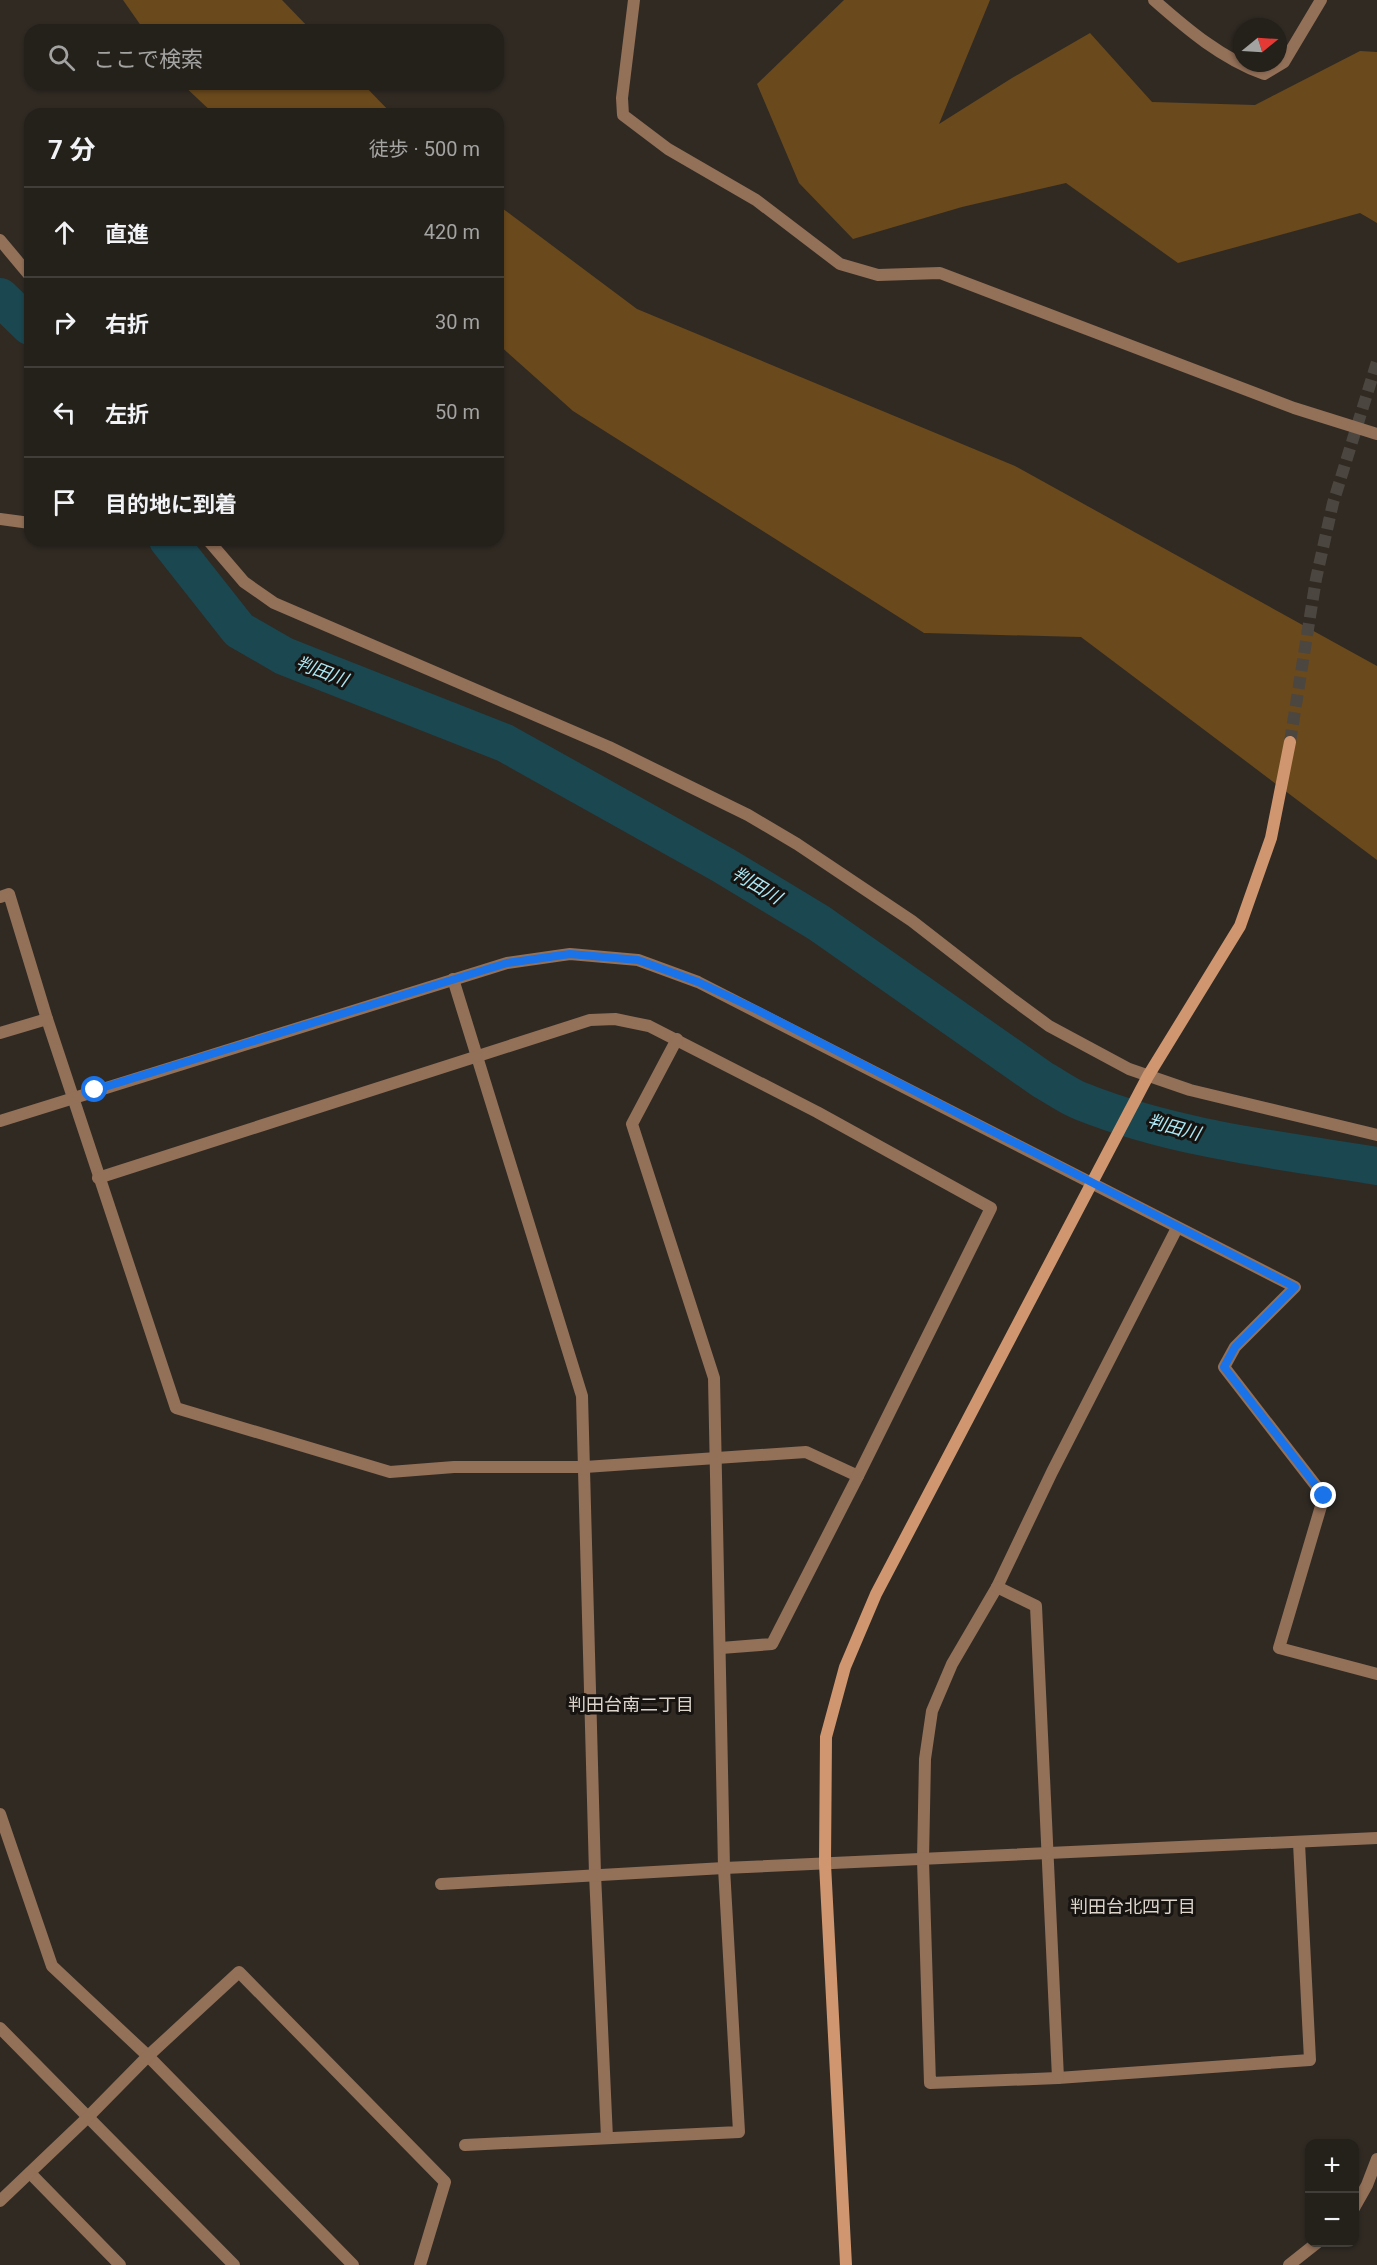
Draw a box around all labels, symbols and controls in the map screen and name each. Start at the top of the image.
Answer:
north arrow [1233,18,1287,72]
search box [24,24,504,90]
icon: search [45,41,78,74]
text: ここで検索 [93,47,203,72]
text: 7 分 [48,135,95,165]
text: 徒歩 · 500 m [369,137,480,161]
icon: ahead [48,216,81,249]
text: 420 m [424,220,480,244]
text: 直進 [105,222,149,247]
icon: right [48,306,81,339]
text: 30 m [435,310,480,334]
text: 右折 [105,312,149,337]
icon: left [48,396,81,429]
text: 50 m [435,400,480,424]
text: 左折 [105,402,149,427]
icon: arrive [48,486,81,519]
text: 目的地に到着 [105,492,237,517]
water label: 判田川 [293,652,353,691]
water label: 判田川 [728,862,787,909]
route start [81,1076,107,1102]
water label: 判田川 [1145,1110,1205,1145]
route end [1310,1482,1336,1508]
district label: 判田台南二丁目 [568,1694,694,1715]
district label: 判田台北四丁目 [1070,1896,1196,1917]
map controls [1305,2139,1359,2247]
button: + [1305,2139,1359,2193]
button: − [1305,2193,1359,2247]

